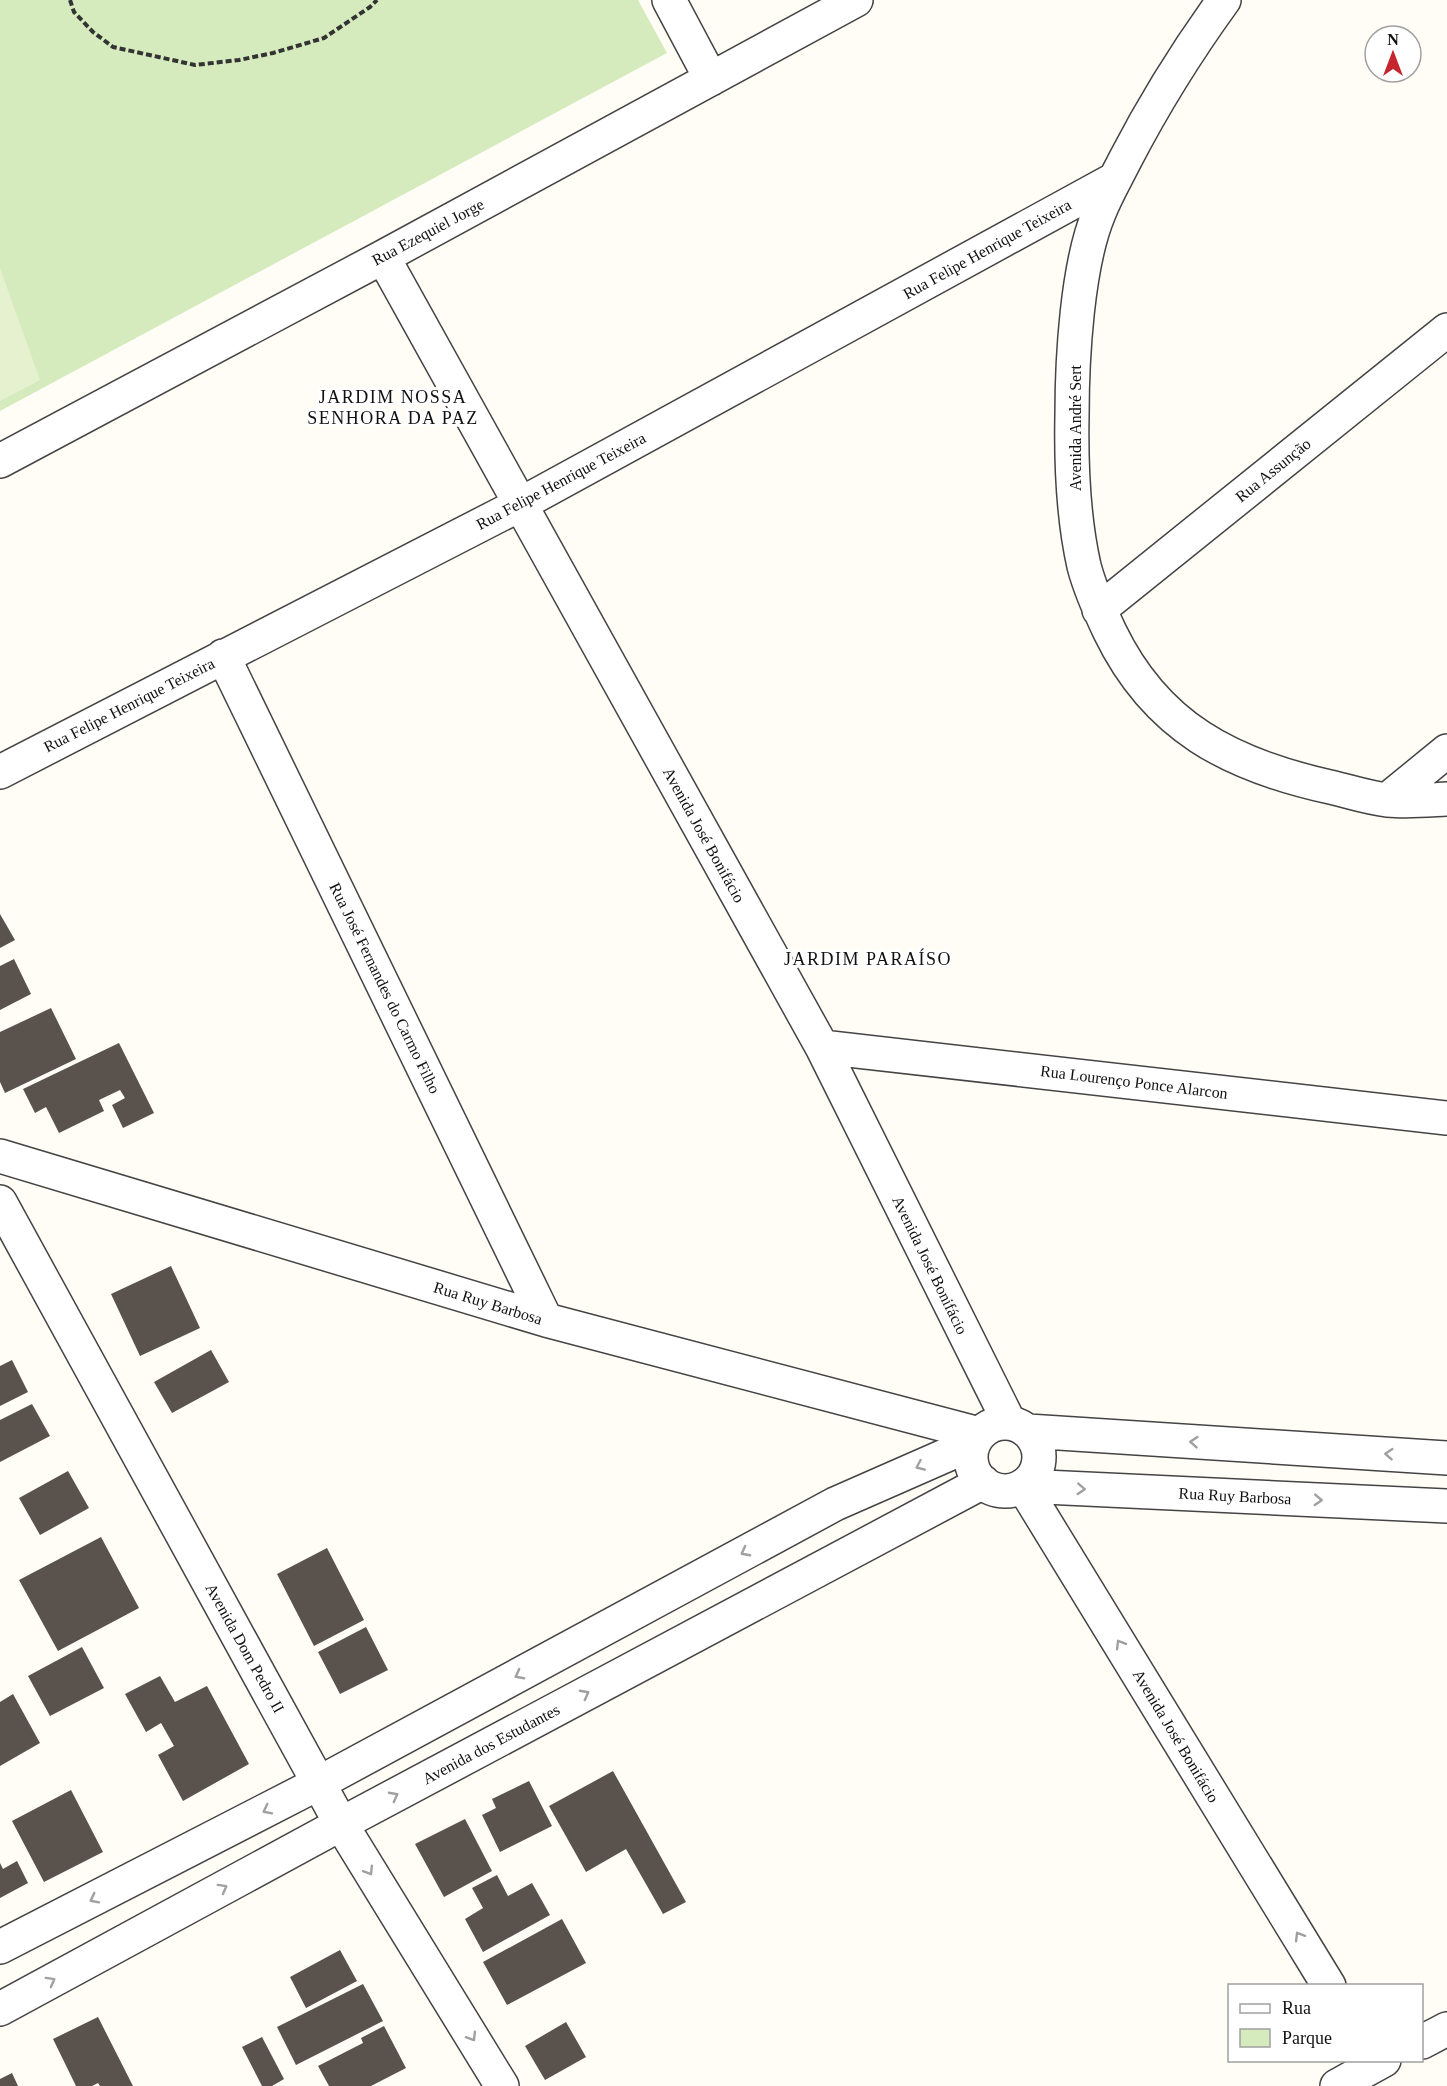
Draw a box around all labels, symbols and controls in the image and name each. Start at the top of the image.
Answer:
north arrow [1363,24,1423,84]
text: N [1387,31,1399,48]
street label: Rua Ezequiel Jorge [369,195,487,270]
street label: Rua Felipe Henrique Teixeira [900,196,1074,303]
street label: Avenida André Sert [1067,365,1084,491]
district label: JARDIM NOSSA SENHORA DA PAZ [307,387,479,428]
street label: Rua Felipe Henrique Teixeira [473,429,649,534]
street label: Rua Assunção [1232,435,1314,506]
street label: Rua Felipe Henrique Teixeira [41,654,218,756]
street label: Avenida José Bonifácio [660,765,748,905]
street label: Rua José Fernandes do Carmo Filho [326,880,444,1096]
district label: JARDIM PARAÍSO [784,948,952,969]
street label: Rua Lourenço Ponce Alarcon [1039,1062,1229,1103]
street label: Avenida José Bonifácio [889,1193,971,1337]
street label: Rua Ruy Barbosa [431,1278,544,1329]
one-way arrow [1189,1435,1198,1448]
one-way arrow [1384,1448,1393,1461]
one-way arrow [916,1459,927,1471]
one-way arrow [1077,1482,1086,1495]
street label: Rua Ruy Barbosa [1178,1485,1292,1508]
one-way arrow [1314,1493,1323,1506]
one-way arrow [741,1545,752,1556]
street label: Avenida Dom Pedro II [202,1580,288,1716]
one-way arrow [1116,1640,1128,1650]
street label: Avenida José Bonifácio [1130,1667,1222,1805]
one-way arrow [514,1668,525,1679]
one-way arrow [579,1690,589,1701]
street label: Avenida dos Estudantes [420,1701,562,1787]
one-way arrow [388,1792,399,1803]
one-way arrow [263,1803,274,1814]
one-way arrow [362,1865,374,1875]
one-way arrow [216,1884,227,1895]
one-way arrow [90,1892,100,1903]
one-way arrow [1294,1932,1306,1942]
one-way arrow [45,1977,56,1988]
legend [1228,1984,1423,2062]
text: Rua [1282,1998,1311,2018]
text: Parque [1282,2028,1332,2048]
one-way arrow [464,2031,476,2041]

